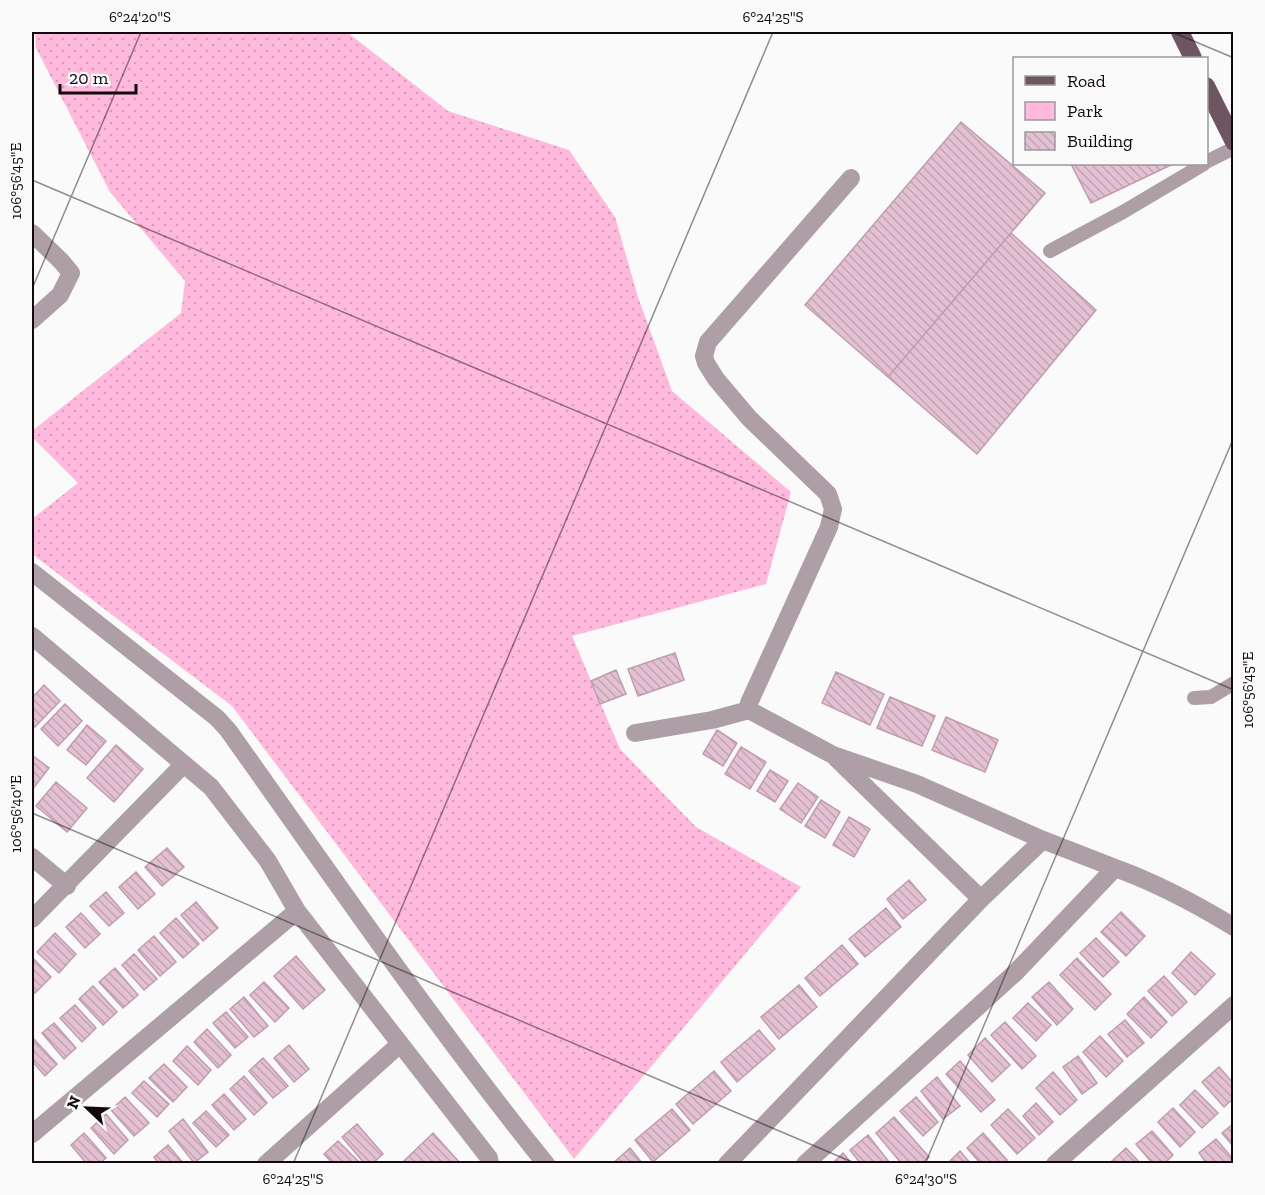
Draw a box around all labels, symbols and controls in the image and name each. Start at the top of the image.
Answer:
text: 6°24'20"S [109,8,171,26]
text: 6°24'25"S [742,8,804,26]
scale bar [60,57,136,95]
legend [1013,57,1208,165]
text: 20 m [69,67,109,89]
text: Road [1067,70,1106,92]
text: Park [1067,100,1103,122]
text: Building [1067,130,1133,152]
text: 106°56'45"E [7,143,25,219]
text: 106°56'45"E [1239,652,1257,728]
text: 106°56'40"E [7,775,25,853]
north arrow [57,1078,117,1138]
text: N [63,1093,85,1112]
text: 6°24'25"S [262,1170,324,1188]
text: 6°24'30"S [895,1170,957,1188]

